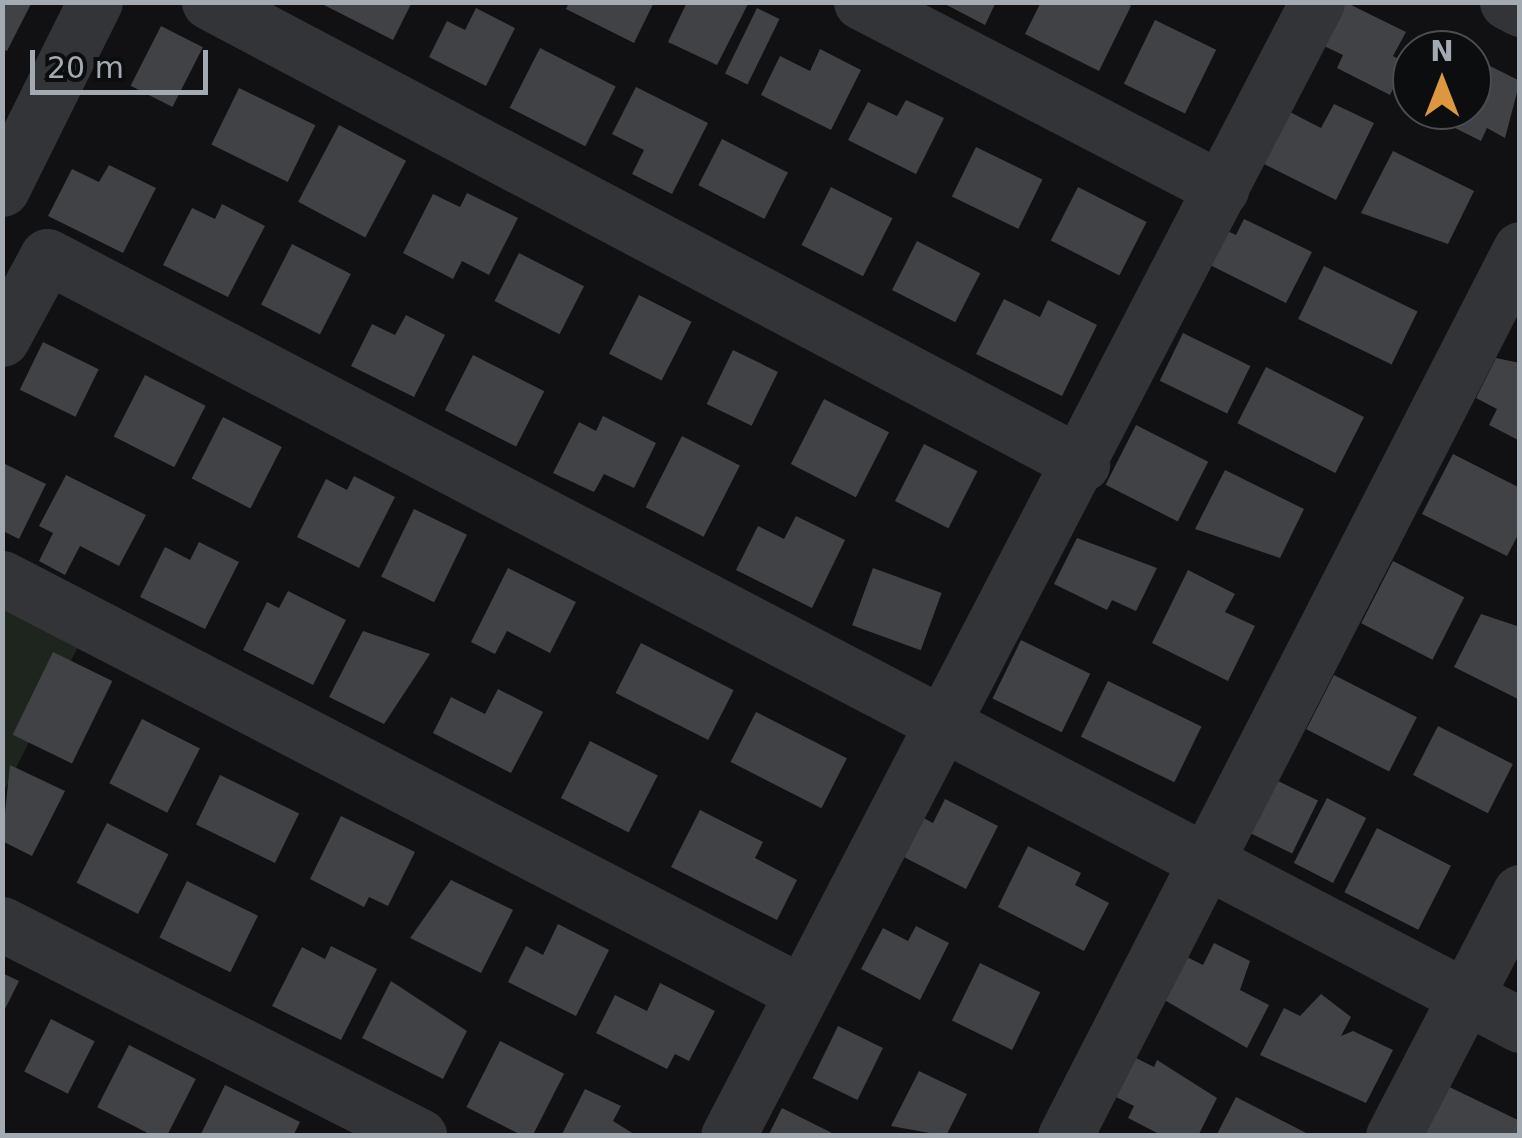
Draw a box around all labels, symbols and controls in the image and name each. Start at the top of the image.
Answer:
scale bar [35,30,212,92]
north arrow [1392,30,1492,130]
text: N [1430,35,1454,68]
text: 20 m [47,50,124,85]

